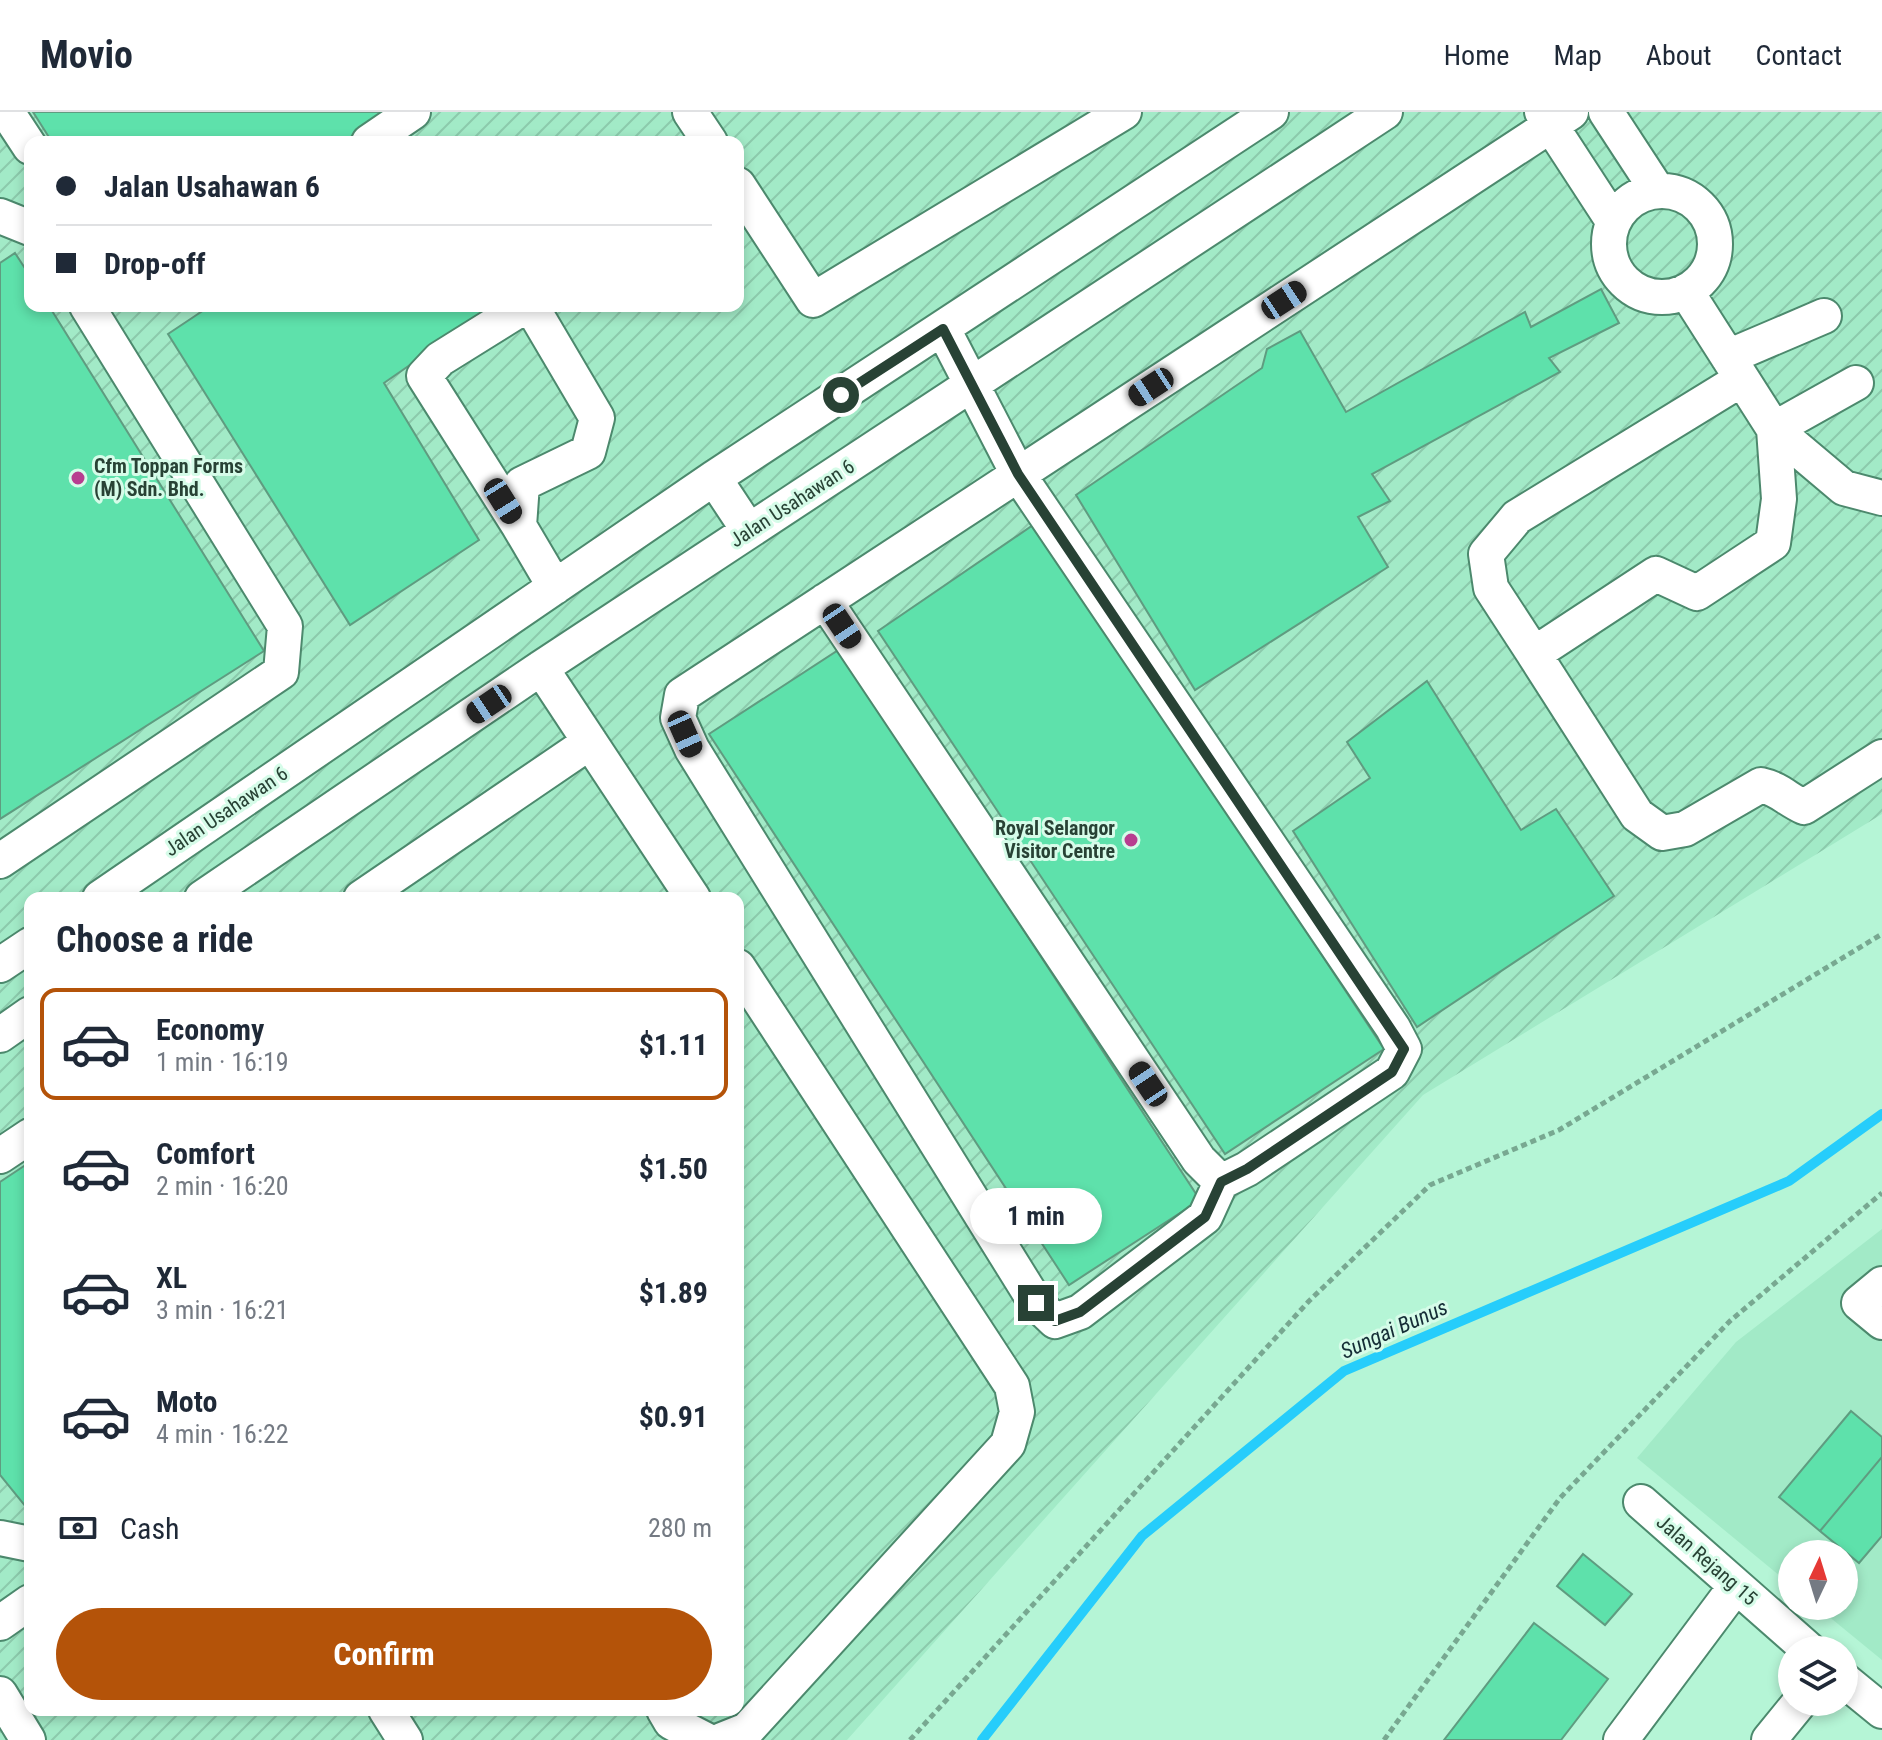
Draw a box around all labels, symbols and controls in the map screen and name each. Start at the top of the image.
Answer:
text: Movio [40,33,133,77]
text: Home [1444,39,1509,72]
text: Map [1553,39,1602,72]
text: About [1646,39,1712,72]
text: Contact [1756,39,1842,72]
text: Jalan Usahawan 6 [104,169,320,204]
text: Drop-off [104,246,206,281]
car [1257,277,1311,323]
car [1124,364,1178,410]
route start [823,377,859,413]
place label: Cfm Toppan Forms (M) Sdn. Bhd. [94,454,243,501]
street label: Jalan Usahawan 6 [725,454,859,552]
marker: Cfm Toppan Forms (M) Sdn. Bhd. [69,469,87,487]
car [480,474,526,528]
car [819,599,865,653]
car [462,681,516,727]
car [664,707,706,761]
street label: Jalan Usahawan 6 [160,761,292,861]
place label: Royal Selangor Visitor Centre [995,816,1115,863]
marker: Royal Selangor Visitor Centre [1122,831,1140,849]
text: Choose a ride [56,919,253,961]
icon: car [60,1008,132,1080]
text: Economy [156,1012,264,1047]
text: $1.11 [639,1027,708,1062]
text: 1 min · 16:19 [156,1047,289,1077]
car [1125,1057,1171,1111]
icon: car [60,1132,132,1204]
text: Comfort [156,1136,255,1171]
text: $1.50 [639,1151,708,1186]
text: 2 min · 16:20 [156,1171,289,1201]
callout: 1 min [970,1187,1102,1243]
text: 1 min [1007,1201,1065,1231]
icon: car [60,1256,132,1328]
text: XL [156,1260,187,1295]
text: $1.89 [639,1275,708,1310]
route end [1018,1285,1054,1321]
water label: Sungai Bunus [1337,1294,1451,1364]
text: 3 min · 16:21 [156,1295,289,1325]
icon: car [60,1380,132,1452]
text: Moto [156,1384,217,1419]
text: $0.91 [639,1399,708,1434]
text: 4 min · 16:22 [156,1419,289,1449]
icon: cash [56,1506,100,1550]
street label: Jalan Rejang 15 [1652,1510,1762,1610]
text: Cash [120,1511,180,1546]
text: 280 m [648,1513,712,1543]
north arrow [1778,1540,1858,1620]
map controls [1778,1540,1858,1716]
button: Confirm [56,1608,712,1700]
button: layers [1778,1636,1858,1716]

